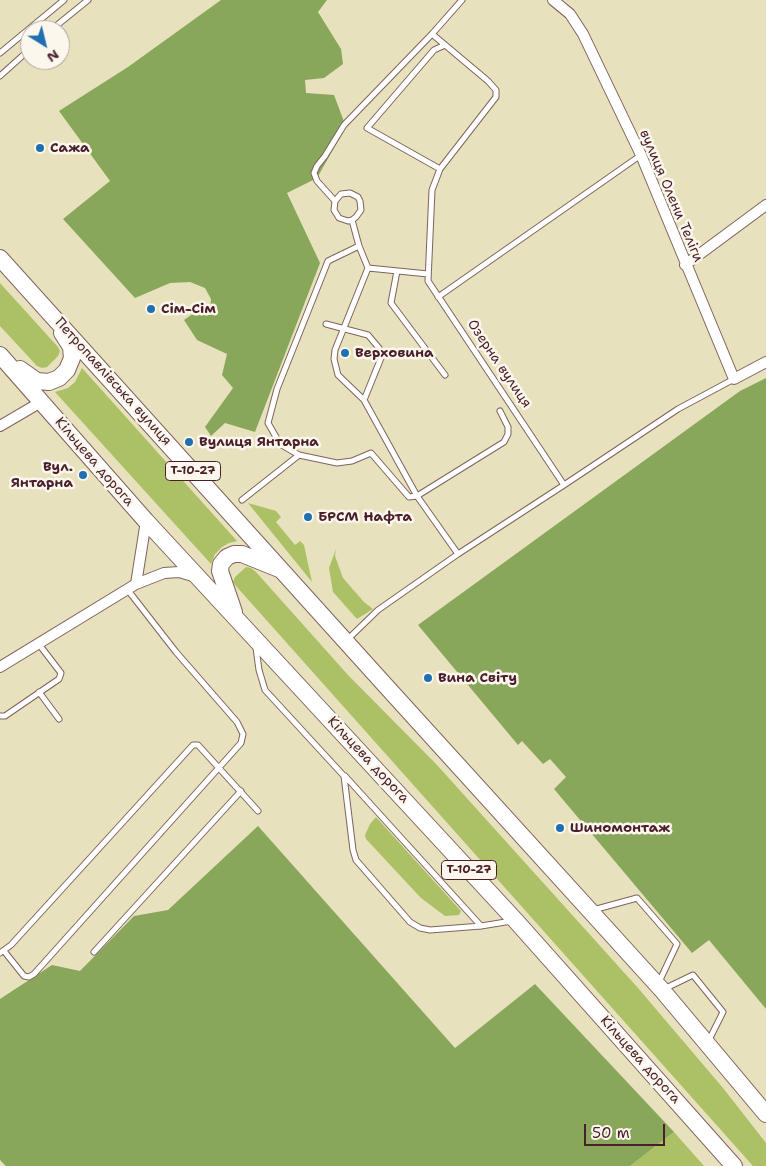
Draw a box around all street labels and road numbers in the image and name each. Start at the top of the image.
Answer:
street label: вулиця Олени Теліги [635,127,707,265]
street label: Петропавлівська вулиця [51,315,175,449]
street label: Озерна вулиця [463,317,535,411]
street label: Кільцева дорога [51,414,137,510]
road number: Т-10-27 [166,462,220,481]
street label: Кільцева дорога [324,713,412,807]
road number: Т-10-27 [442,860,496,880]
street label: Кільцева дорога [596,1013,684,1107]

